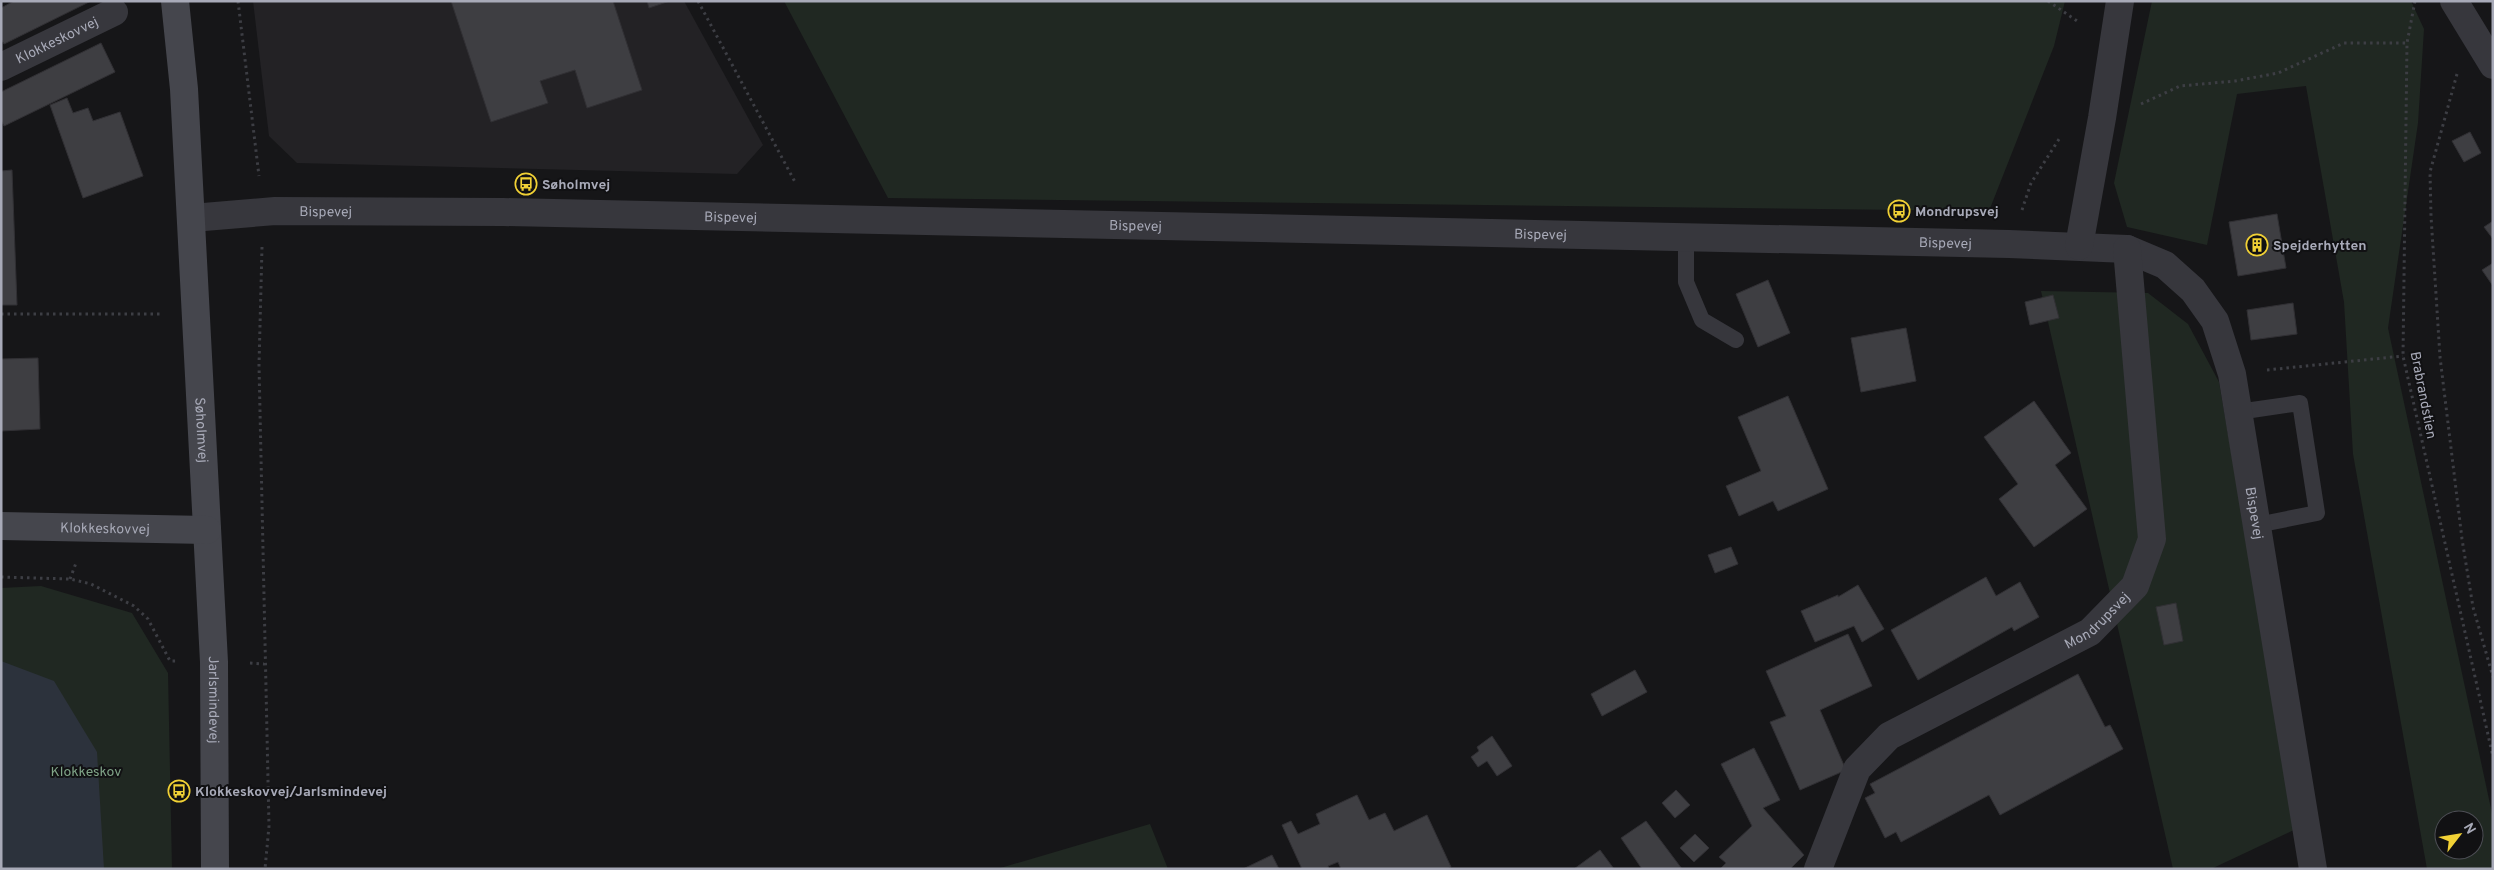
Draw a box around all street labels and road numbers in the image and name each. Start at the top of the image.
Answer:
street label: Klokkeskovvej [13,14,101,68]
street label: Bispevej [299,204,352,221]
street label: Bispevej [704,209,757,227]
street label: Bispevej [1109,218,1162,236]
street label: Bispevej [1514,226,1567,245]
street label: Bispevej [1919,235,1972,253]
street label: Brabrandstien [2406,350,2439,440]
street label: Søholmvej [190,397,211,463]
street label: Bispevej [2241,486,2266,541]
street label: Klokkeskovvej [60,520,150,539]
street label: Mondrupsvej [2062,589,2134,654]
street label: Jarlsmindevej [204,656,221,744]

